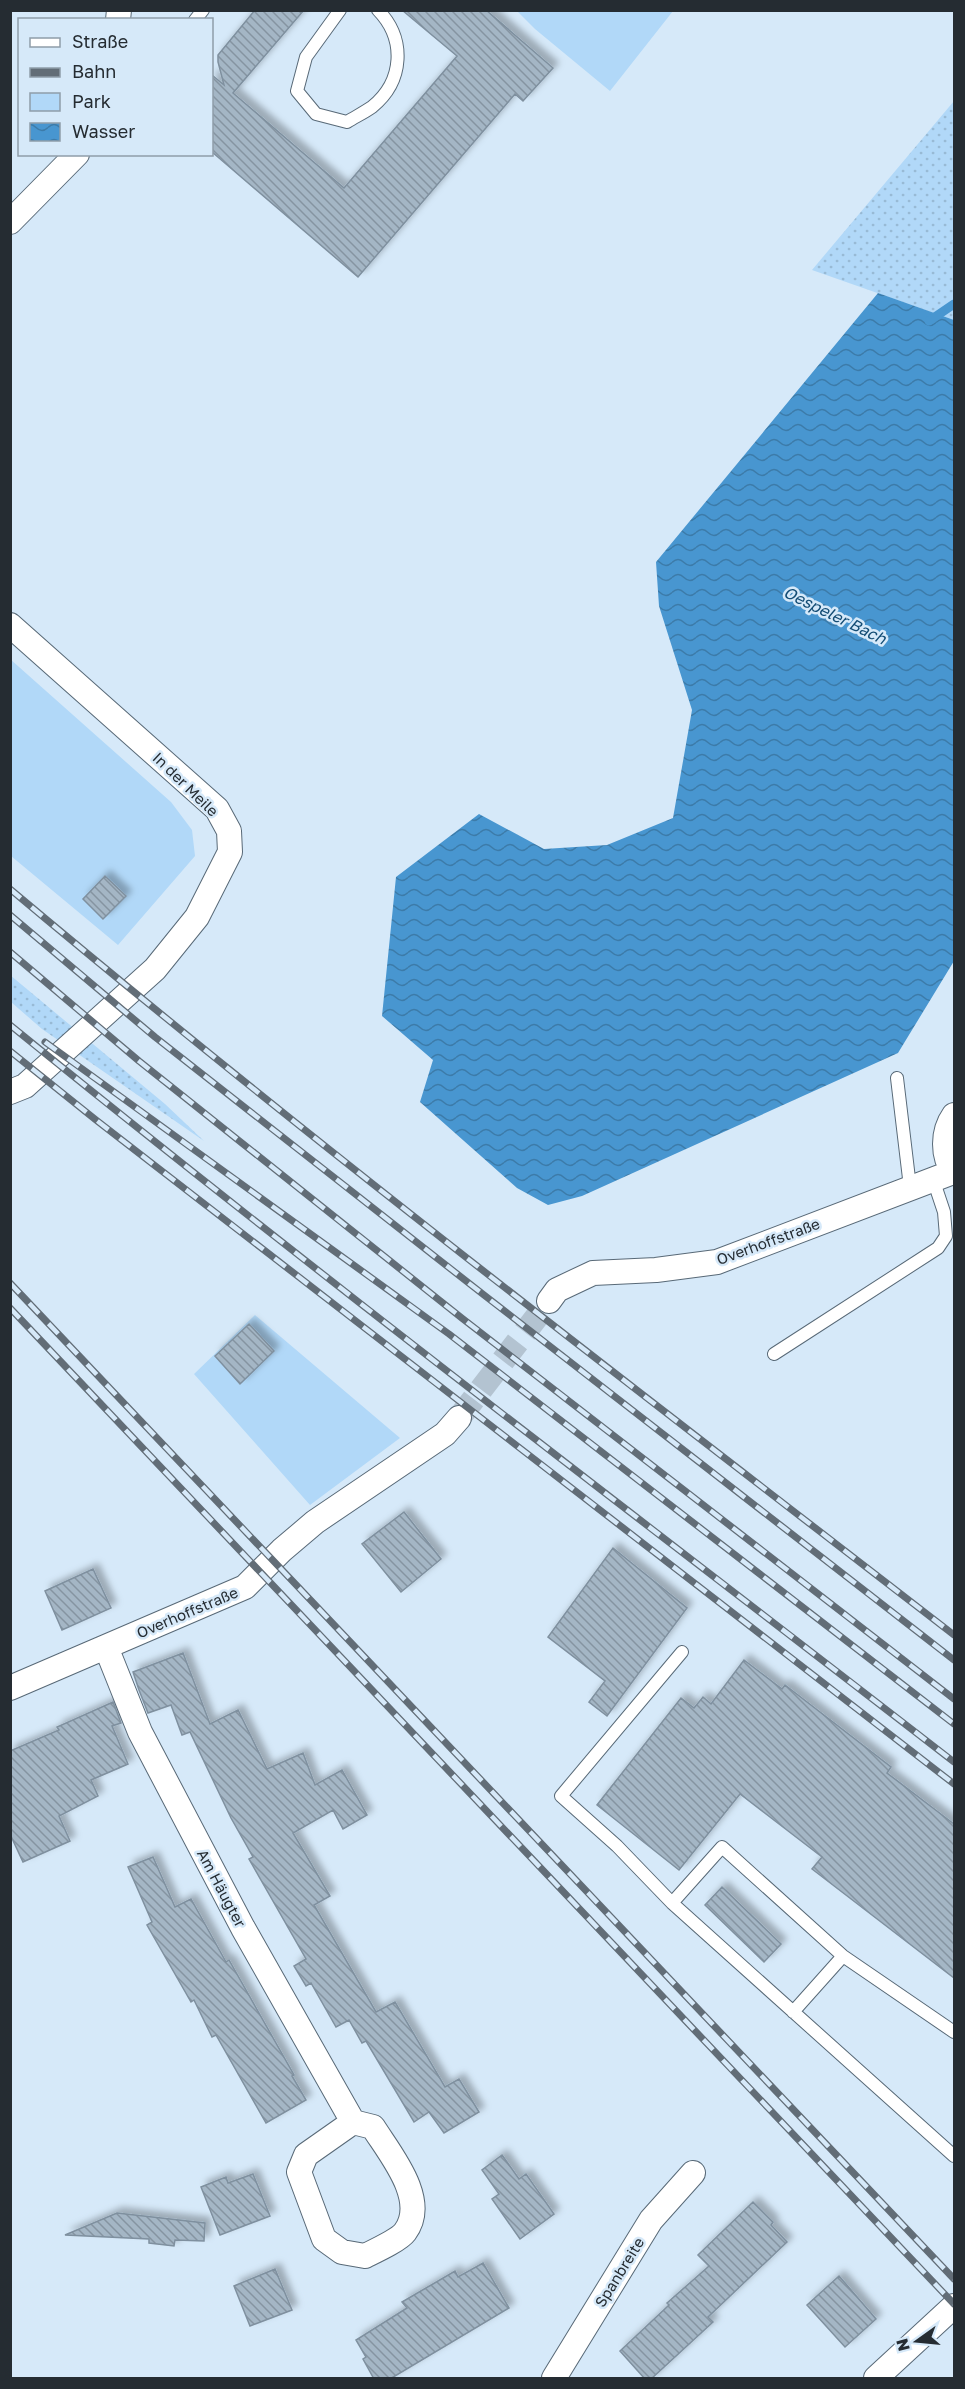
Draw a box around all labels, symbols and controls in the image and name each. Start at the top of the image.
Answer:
legend [18,18,213,156]
text: Straße [72,30,128,52]
text: Bahn [72,60,116,82]
text: Park [72,90,111,112]
text: Wasser [72,120,135,142]
water label: Oespeler Bach [780,582,891,649]
street label: In der Meile [149,748,223,820]
street label: Overhoffstraße [714,1214,822,1268]
street label: Overhoffstraße [134,1582,241,1641]
street label: Am Häugter [194,1846,250,1930]
street label: Spanbreite [590,2234,648,2310]
north arrow [887,2311,947,2371]
text: N [891,2336,914,2353]

